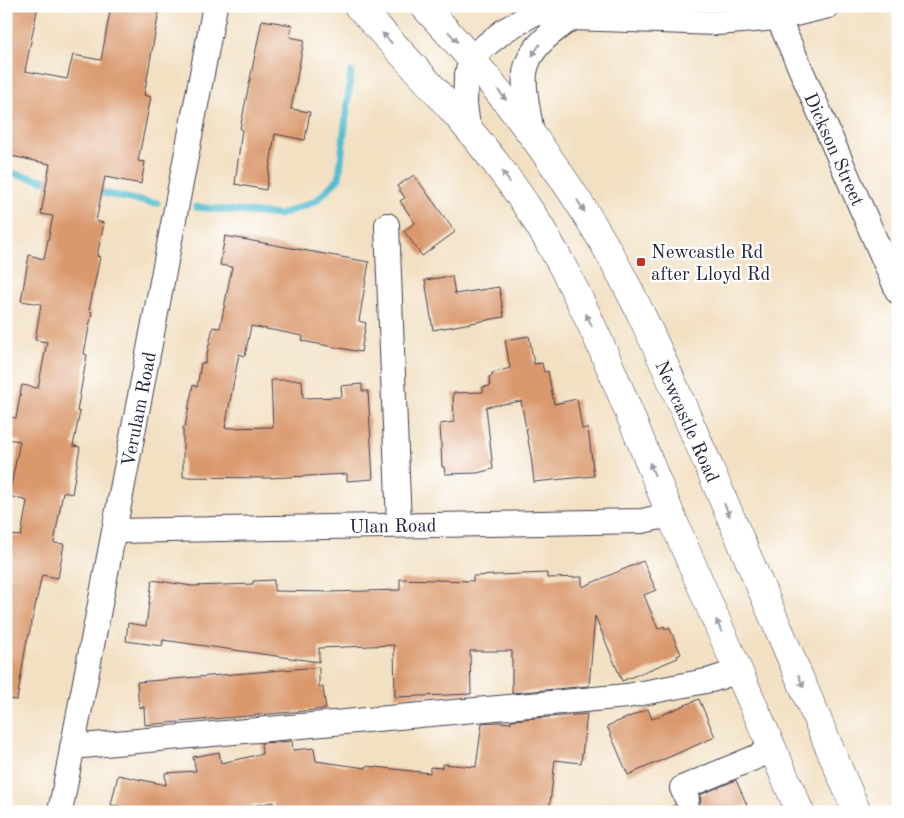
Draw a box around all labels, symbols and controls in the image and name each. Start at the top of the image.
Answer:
one-way arrow [447,31,459,43]
one-way arrow [381,32,393,44]
one-way arrow [531,43,541,57]
one-way arrow [496,88,507,101]
street label: Dickson Street [799,91,866,209]
one-way arrow [501,170,511,184]
one-way arrow [576,199,585,212]
place label: Newcastle Rd after Lloyd Rd [651,244,770,285]
marker: Newcastle Rd after Lloyd Rd [635,256,647,268]
one-way arrow [585,312,594,327]
street label: Verulam Road [120,350,161,469]
street label: Newcastle Road [650,358,721,486]
one-way arrow [648,462,655,477]
one-way arrow [724,502,732,517]
street label: Ulan Road [349,517,437,538]
one-way arrow [715,619,723,633]
one-way arrow [798,674,806,688]

